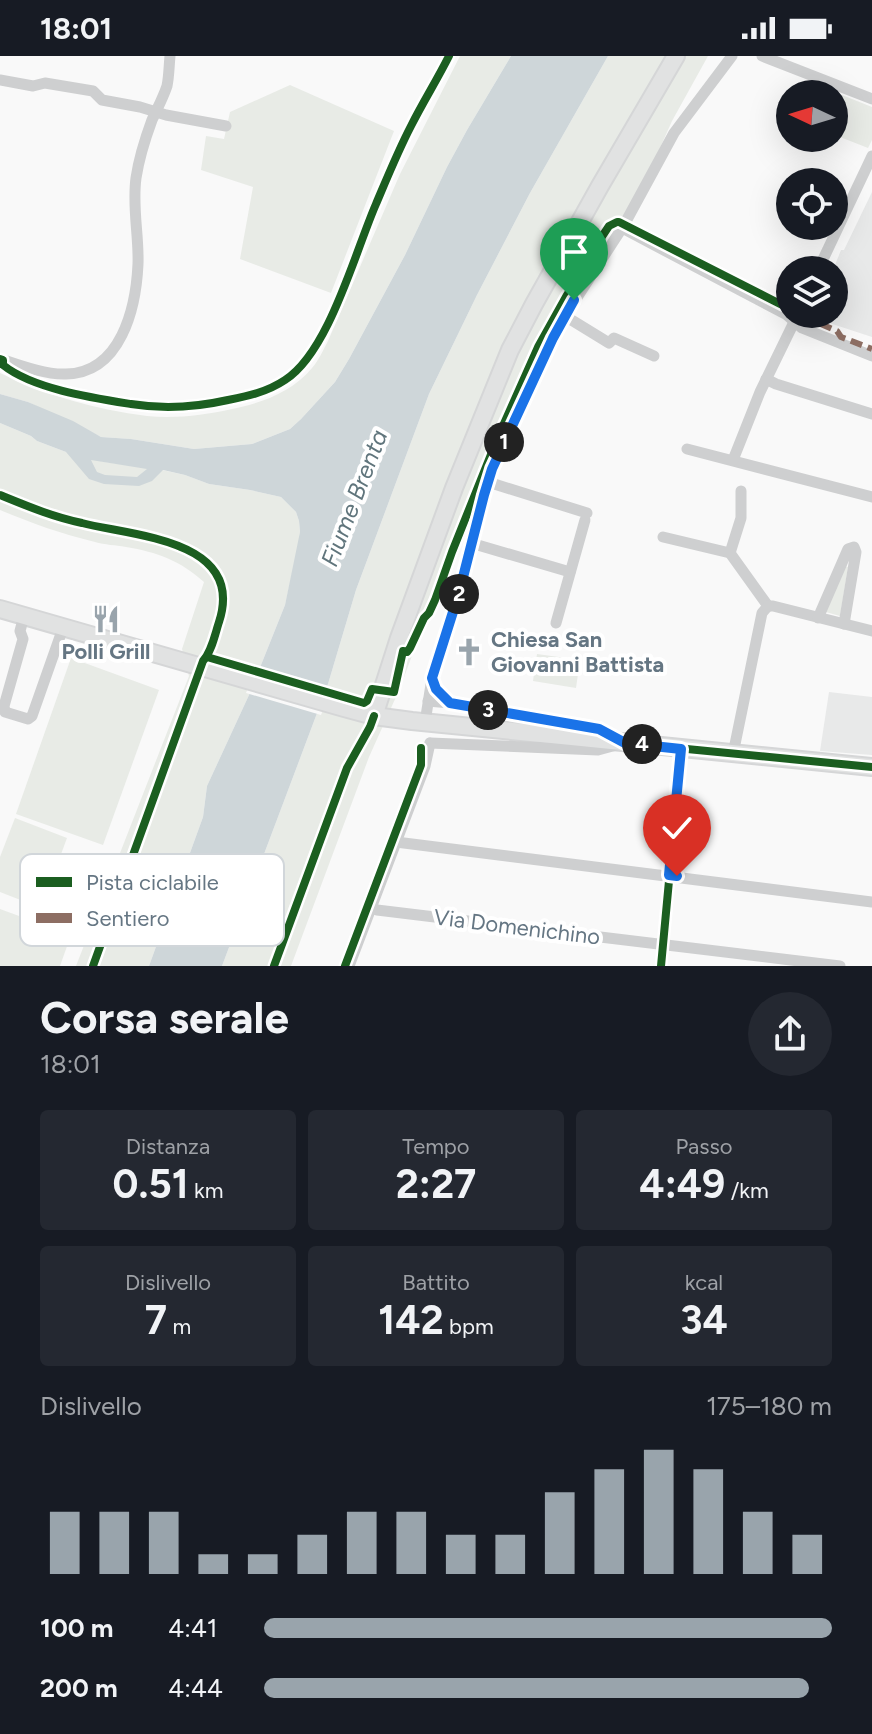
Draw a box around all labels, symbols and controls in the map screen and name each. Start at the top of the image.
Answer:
text: 18:01 [40,10,112,47]
north arrow [776,80,848,152]
map controls [776,80,848,328]
button: locate [776,168,848,240]
pin [540,218,608,300]
icon: arrive [552,230,596,274]
button: layers [776,256,848,328]
pin: 1 [484,422,524,462]
water label: Fiume Brenta [315,426,393,570]
text: 1 [499,428,509,455]
pin: 2 [439,574,479,614]
text: 2 [453,580,465,607]
restaurant icon: Polli Grill [91,604,121,634]
place label: Chiesa San Giovanni Battista [491,626,664,678]
church icon: Chiesa San Giovanni Battista [454,637,484,667]
place label: Polli Grill [62,638,150,665]
pin: 3 [468,690,508,730]
text: 3 [482,696,494,723]
pin: 4 [622,724,662,764]
text: 4 [635,730,649,757]
pin [643,794,711,876]
icon: check [655,806,699,850]
legend [20,854,284,946]
text: Pista ciclabile [86,869,219,896]
street label: Via Domenichino [432,903,602,951]
text: Sentiero [86,905,169,932]
text: Corsa serale [40,991,289,1044]
button: share [748,992,832,1076]
text: 18:01 [40,1048,101,1080]
text: Distanza [126,1133,210,1160]
text: Tempo [402,1133,470,1160]
text: Passo [676,1133,733,1160]
text: 0.51 [113,1160,189,1208]
text: 2:27 [396,1160,476,1208]
text: 4:49 [639,1160,725,1208]
text: km [189,1177,223,1204]
text: /km [725,1177,769,1204]
text: Dislivello [125,1269,211,1296]
text: Battito [402,1269,470,1296]
text: kcal [685,1269,723,1296]
text: 7 [145,1296,167,1344]
text: 142 [378,1296,444,1344]
text: 34 [680,1296,728,1344]
text: m [167,1313,191,1340]
text: bpm [444,1313,494,1340]
text: Dislivello [40,1390,142,1422]
text: 175–180 m [706,1390,832,1422]
text: 100 m [40,1612,114,1644]
text: 4:41 [168,1612,218,1644]
text: 200 m [40,1672,118,1704]
text: 4:44 [168,1672,223,1704]

